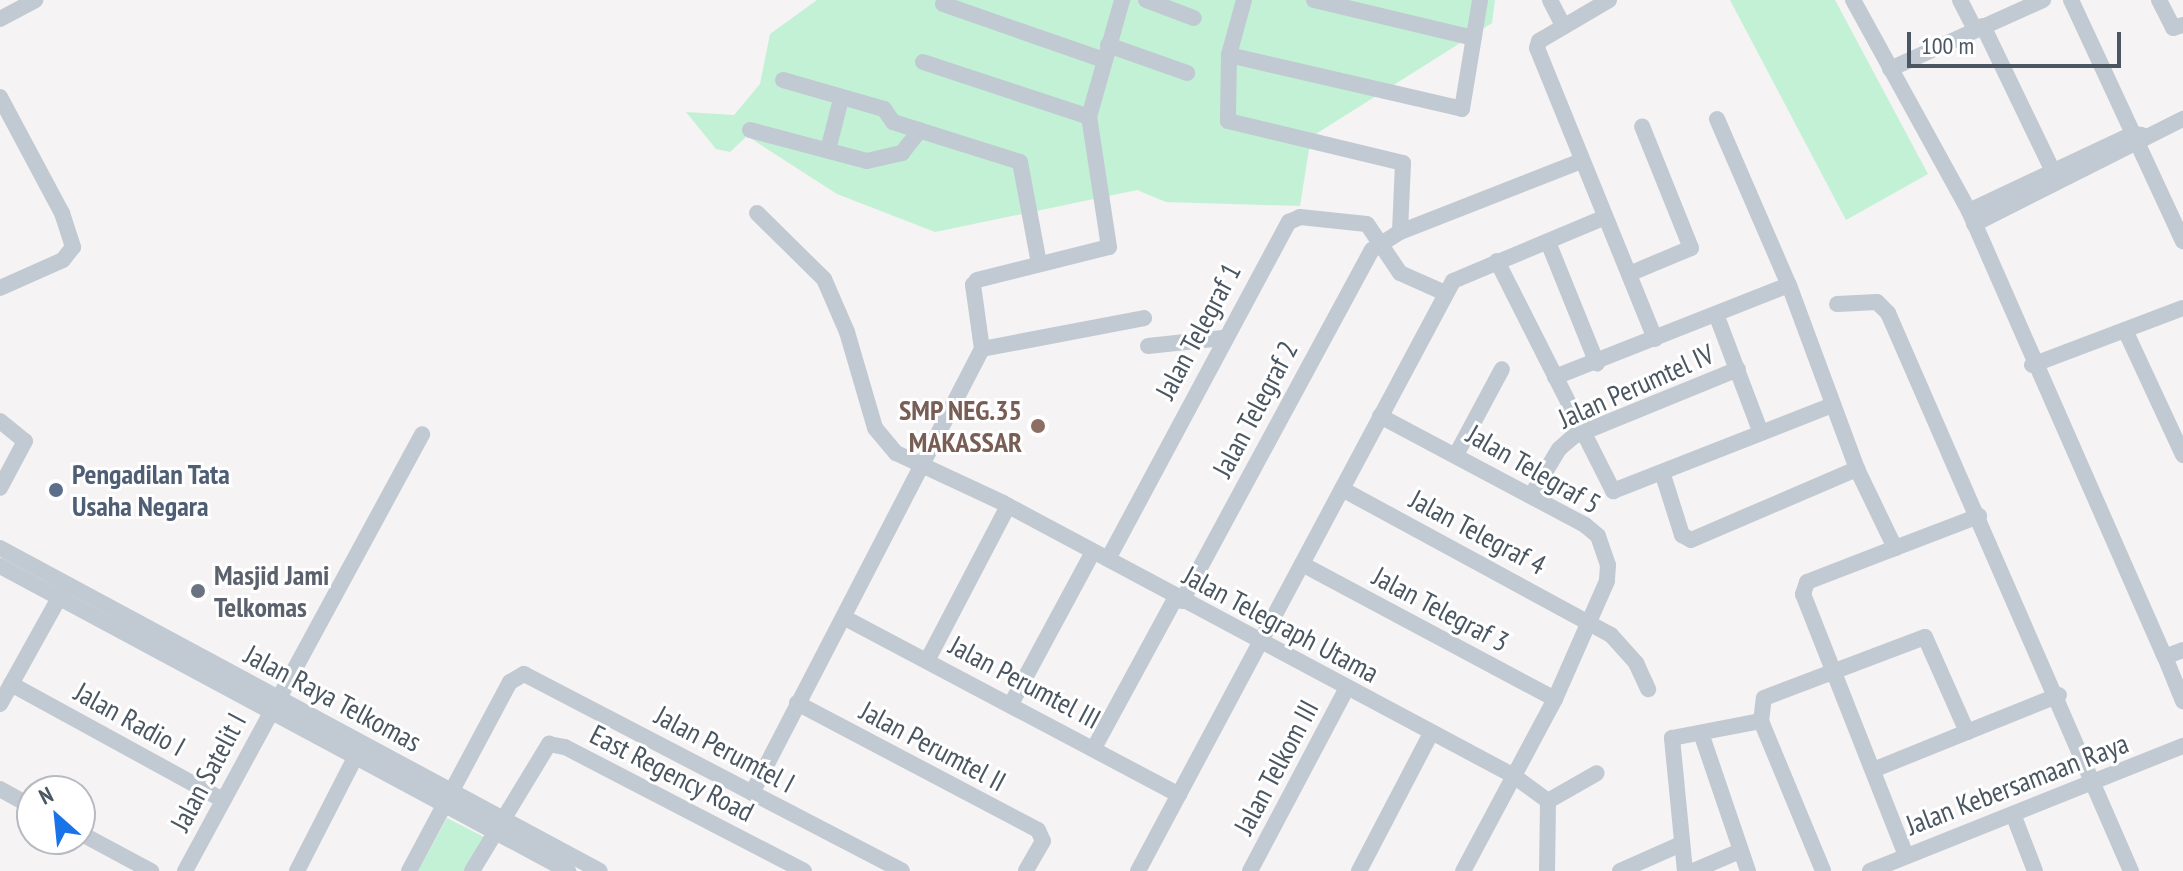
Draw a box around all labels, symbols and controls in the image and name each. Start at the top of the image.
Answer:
scale bar [1911,16,2125,66]
text: 100 m [1921,30,1974,61]
street label: Jalan Telegraf 1 [1148,257,1248,405]
street label: Jalan Telegraf 2 [1205,335,1305,483]
street label: Jalan Perumtel IV [1553,337,1719,435]
place label: SMP NEG.35 MAKASSAR [898,393,1022,459]
marker: SMP NEG.35 MAKASSAR [1029,417,1047,435]
street label: Jalan Telegraf 5 [1461,417,1607,521]
place label: Pengadilan Tata Usaha Negara [72,457,231,523]
marker: Pengadilan Tata Usaha Negara [47,481,65,499]
street label: Jalan Telegraf 4 [1404,482,1552,582]
place label: Masjid Jami Telkomas [214,558,329,624]
street label: Jalan Telegraph Utama [1177,558,1385,690]
street label: Jalan Telegraf 3 [1367,559,1515,659]
marker: Masjid Jami Telkomas [189,582,207,600]
street label: Jalan Perumtel III [944,628,1106,736]
street label: Jalan Raya Telkomas [239,637,427,759]
street label: Jalan Radio I [69,675,191,763]
street label: Jalan Perumtel II [855,694,1011,798]
street label: Jalan Telkom III [1226,694,1326,840]
street label: Jalan Perumtel I [649,698,801,800]
street label: Jalan Satelit I [163,707,253,837]
street label: East Regency Road [584,717,760,829]
street label: Jalan Kebersamaan Raya [1901,726,2133,842]
north arrow [16,775,96,855]
text: N [34,780,58,811]

